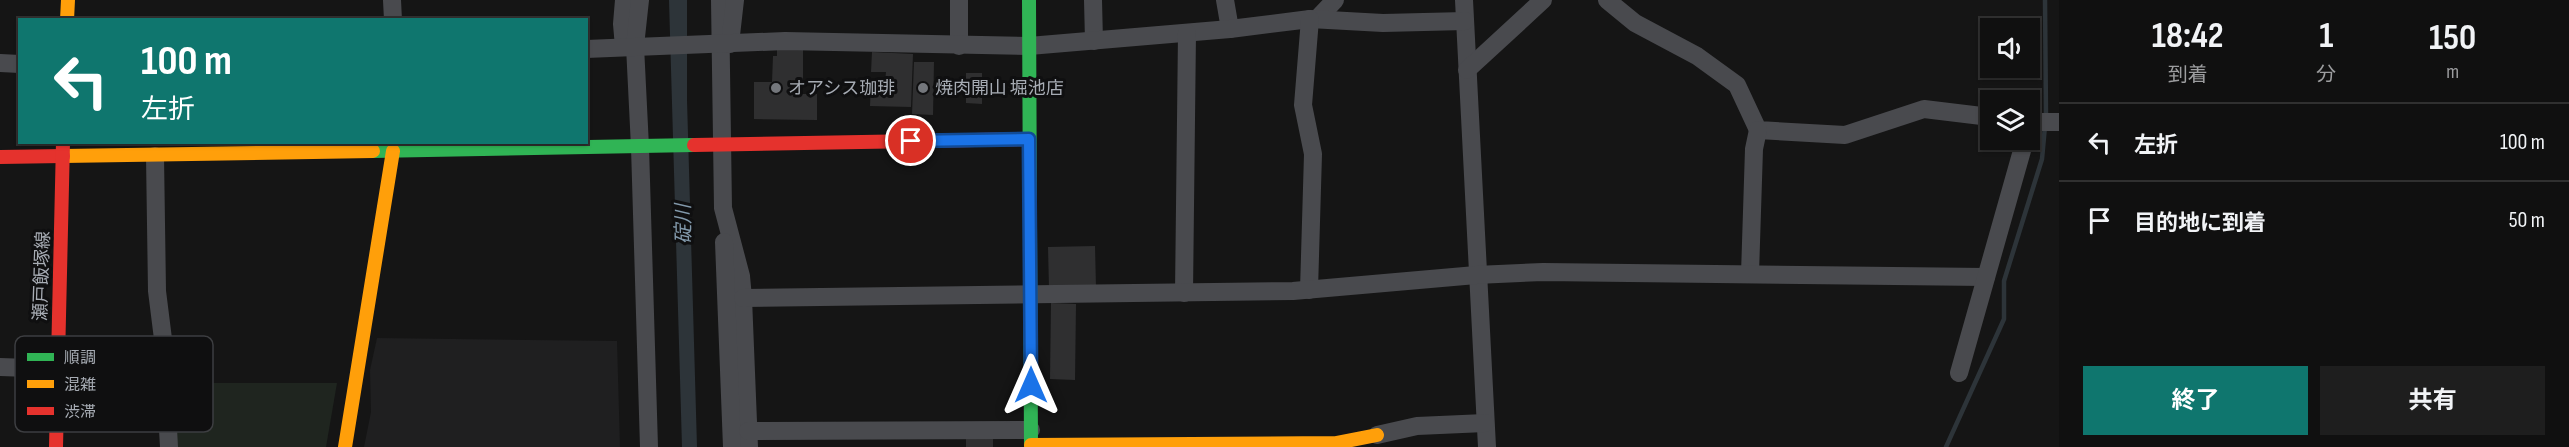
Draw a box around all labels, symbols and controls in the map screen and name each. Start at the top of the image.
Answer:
text: 18:42 [2152,15,2224,58]
text: 1 [2319,15,2333,58]
text: 150 [2429,17,2476,60]
map controls [1980,18,2040,150]
button: sound [1980,18,2040,78]
text: 100 m [141,36,232,87]
icon: left [42,42,120,120]
text: m [2446,60,2459,84]
text: 到着 [2168,63,2208,87]
text: 分 [2316,63,2336,87]
place label: オアシス珈琲 [788,78,895,99]
place label: 焼肉開山 堀池店 [935,78,1064,99]
marker: オアシス珈琲 [769,81,783,95]
marker: 焼肉開山 堀池店 [916,81,930,95]
button: layers [1980,90,2040,150]
text: 左折 [141,94,195,126]
pin [885,115,936,166]
icon: arrive [894,124,927,157]
icon: left [2083,126,2116,159]
text: 100 m [2500,129,2545,156]
text: 左折 [2134,132,2178,159]
water label: 碇川 [672,202,696,244]
icon: arrive [2083,204,2116,237]
text: 50 m [2509,207,2545,234]
text: 目的地に到着 [2134,210,2266,237]
street label: 瀬戸飯塚線 [30,231,54,321]
legend [15,336,213,432]
text: 順調 [64,349,96,368]
position arrow [999,353,1063,417]
button: 終了 [2083,366,2308,435]
button: 共有 [2320,366,2545,435]
text: 混雑 [64,376,96,395]
text: 渋滞 [64,403,96,422]

